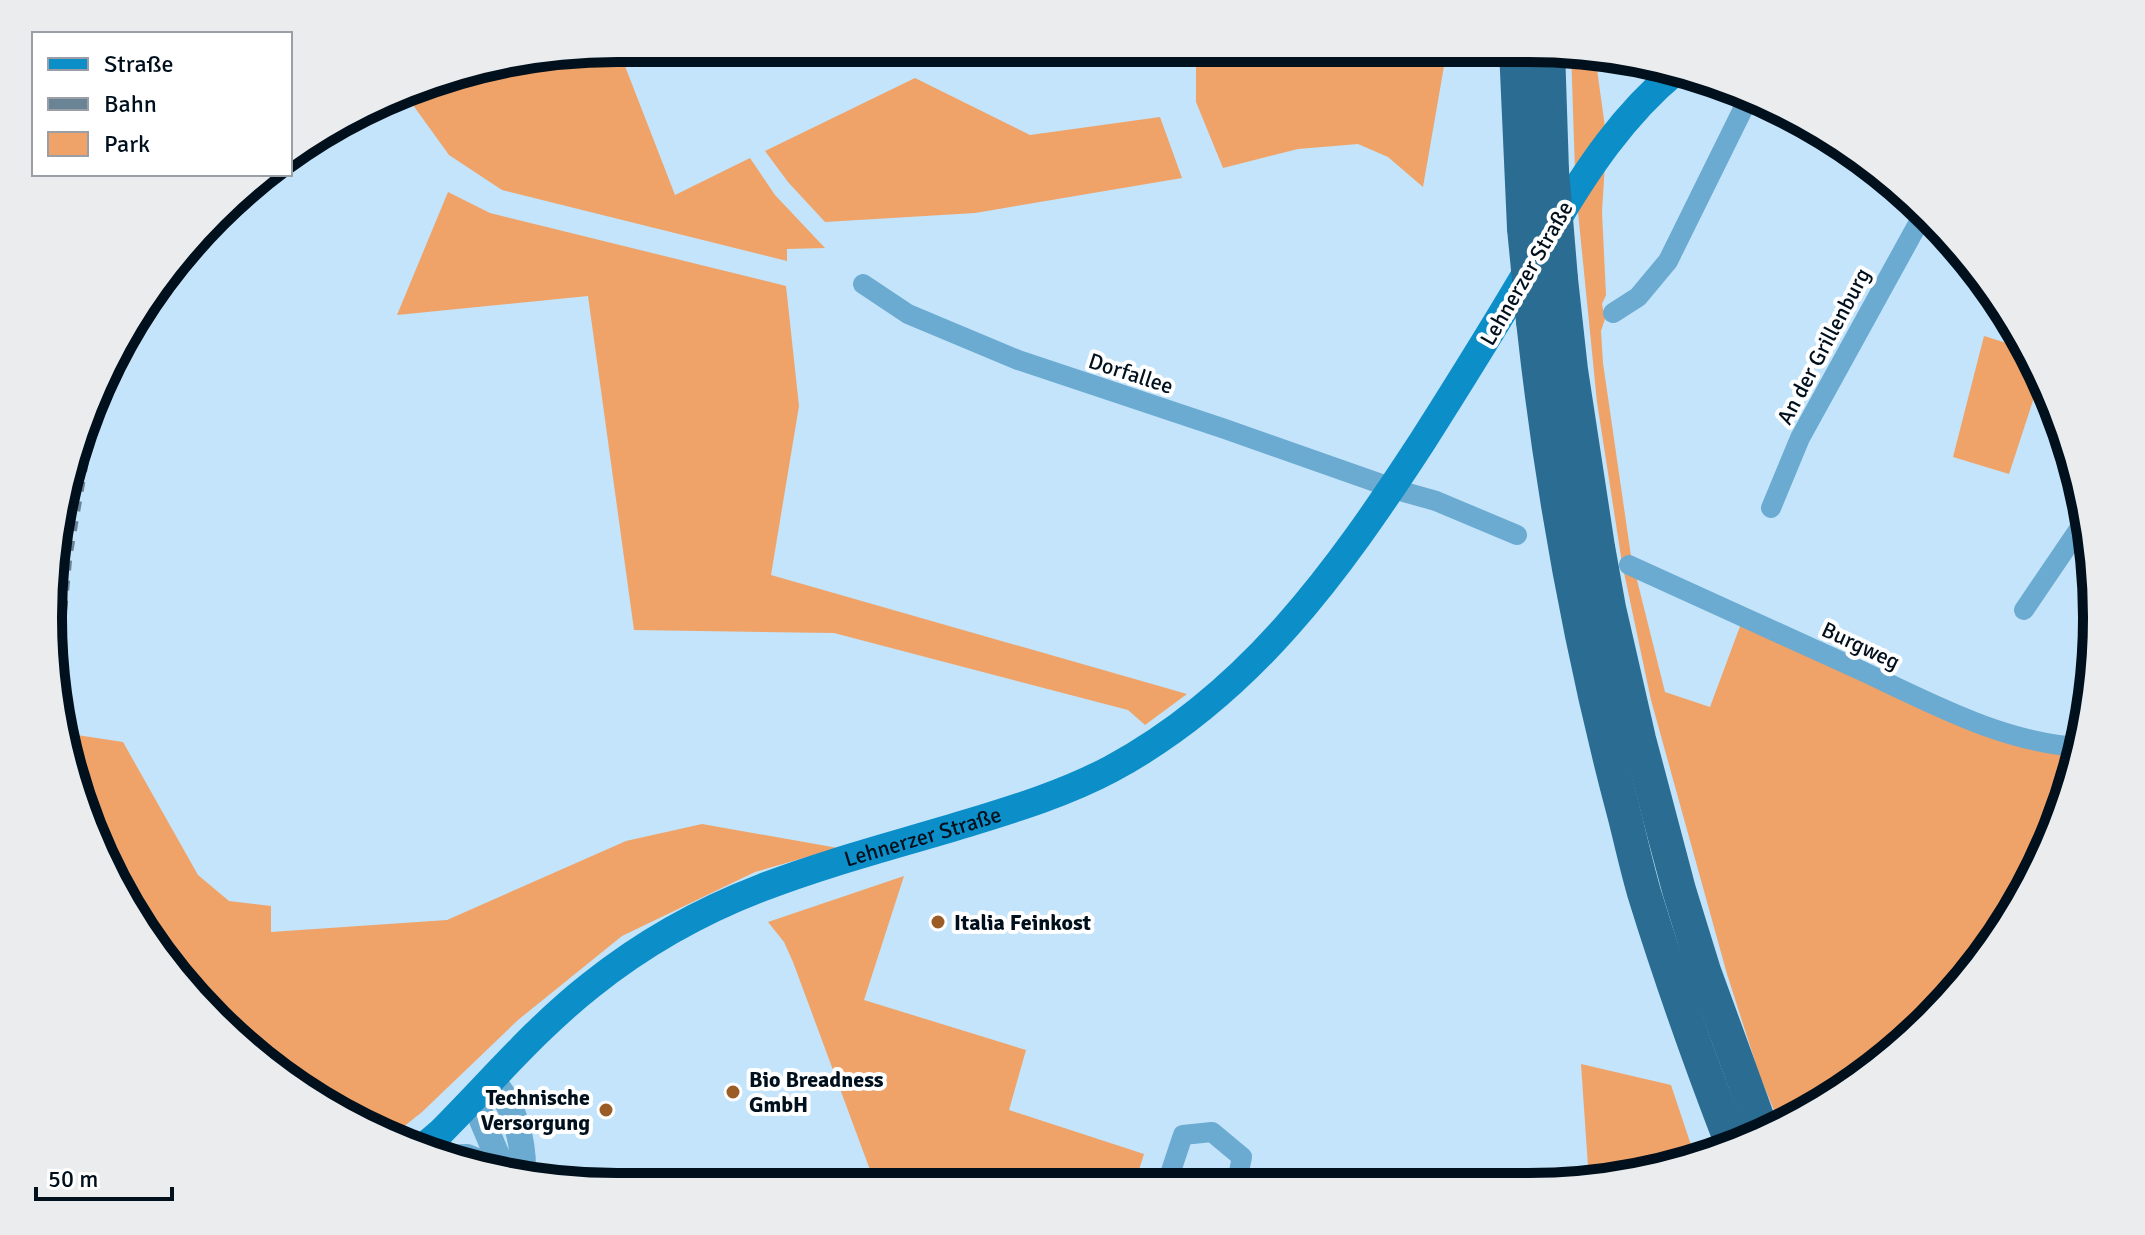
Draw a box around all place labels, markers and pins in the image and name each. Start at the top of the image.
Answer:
place label: Italia Feinkost [954,909,1091,936]
marker: Italia Feinkost [929,913,947,931]
place label: Bio Breadness GmbH [749,1066,884,1118]
marker: Bio Breadness GmbH [724,1083,742,1101]
place label: Technische Versorgung [481,1084,590,1136]
marker: Technische Versorgung [597,1101,615,1119]

